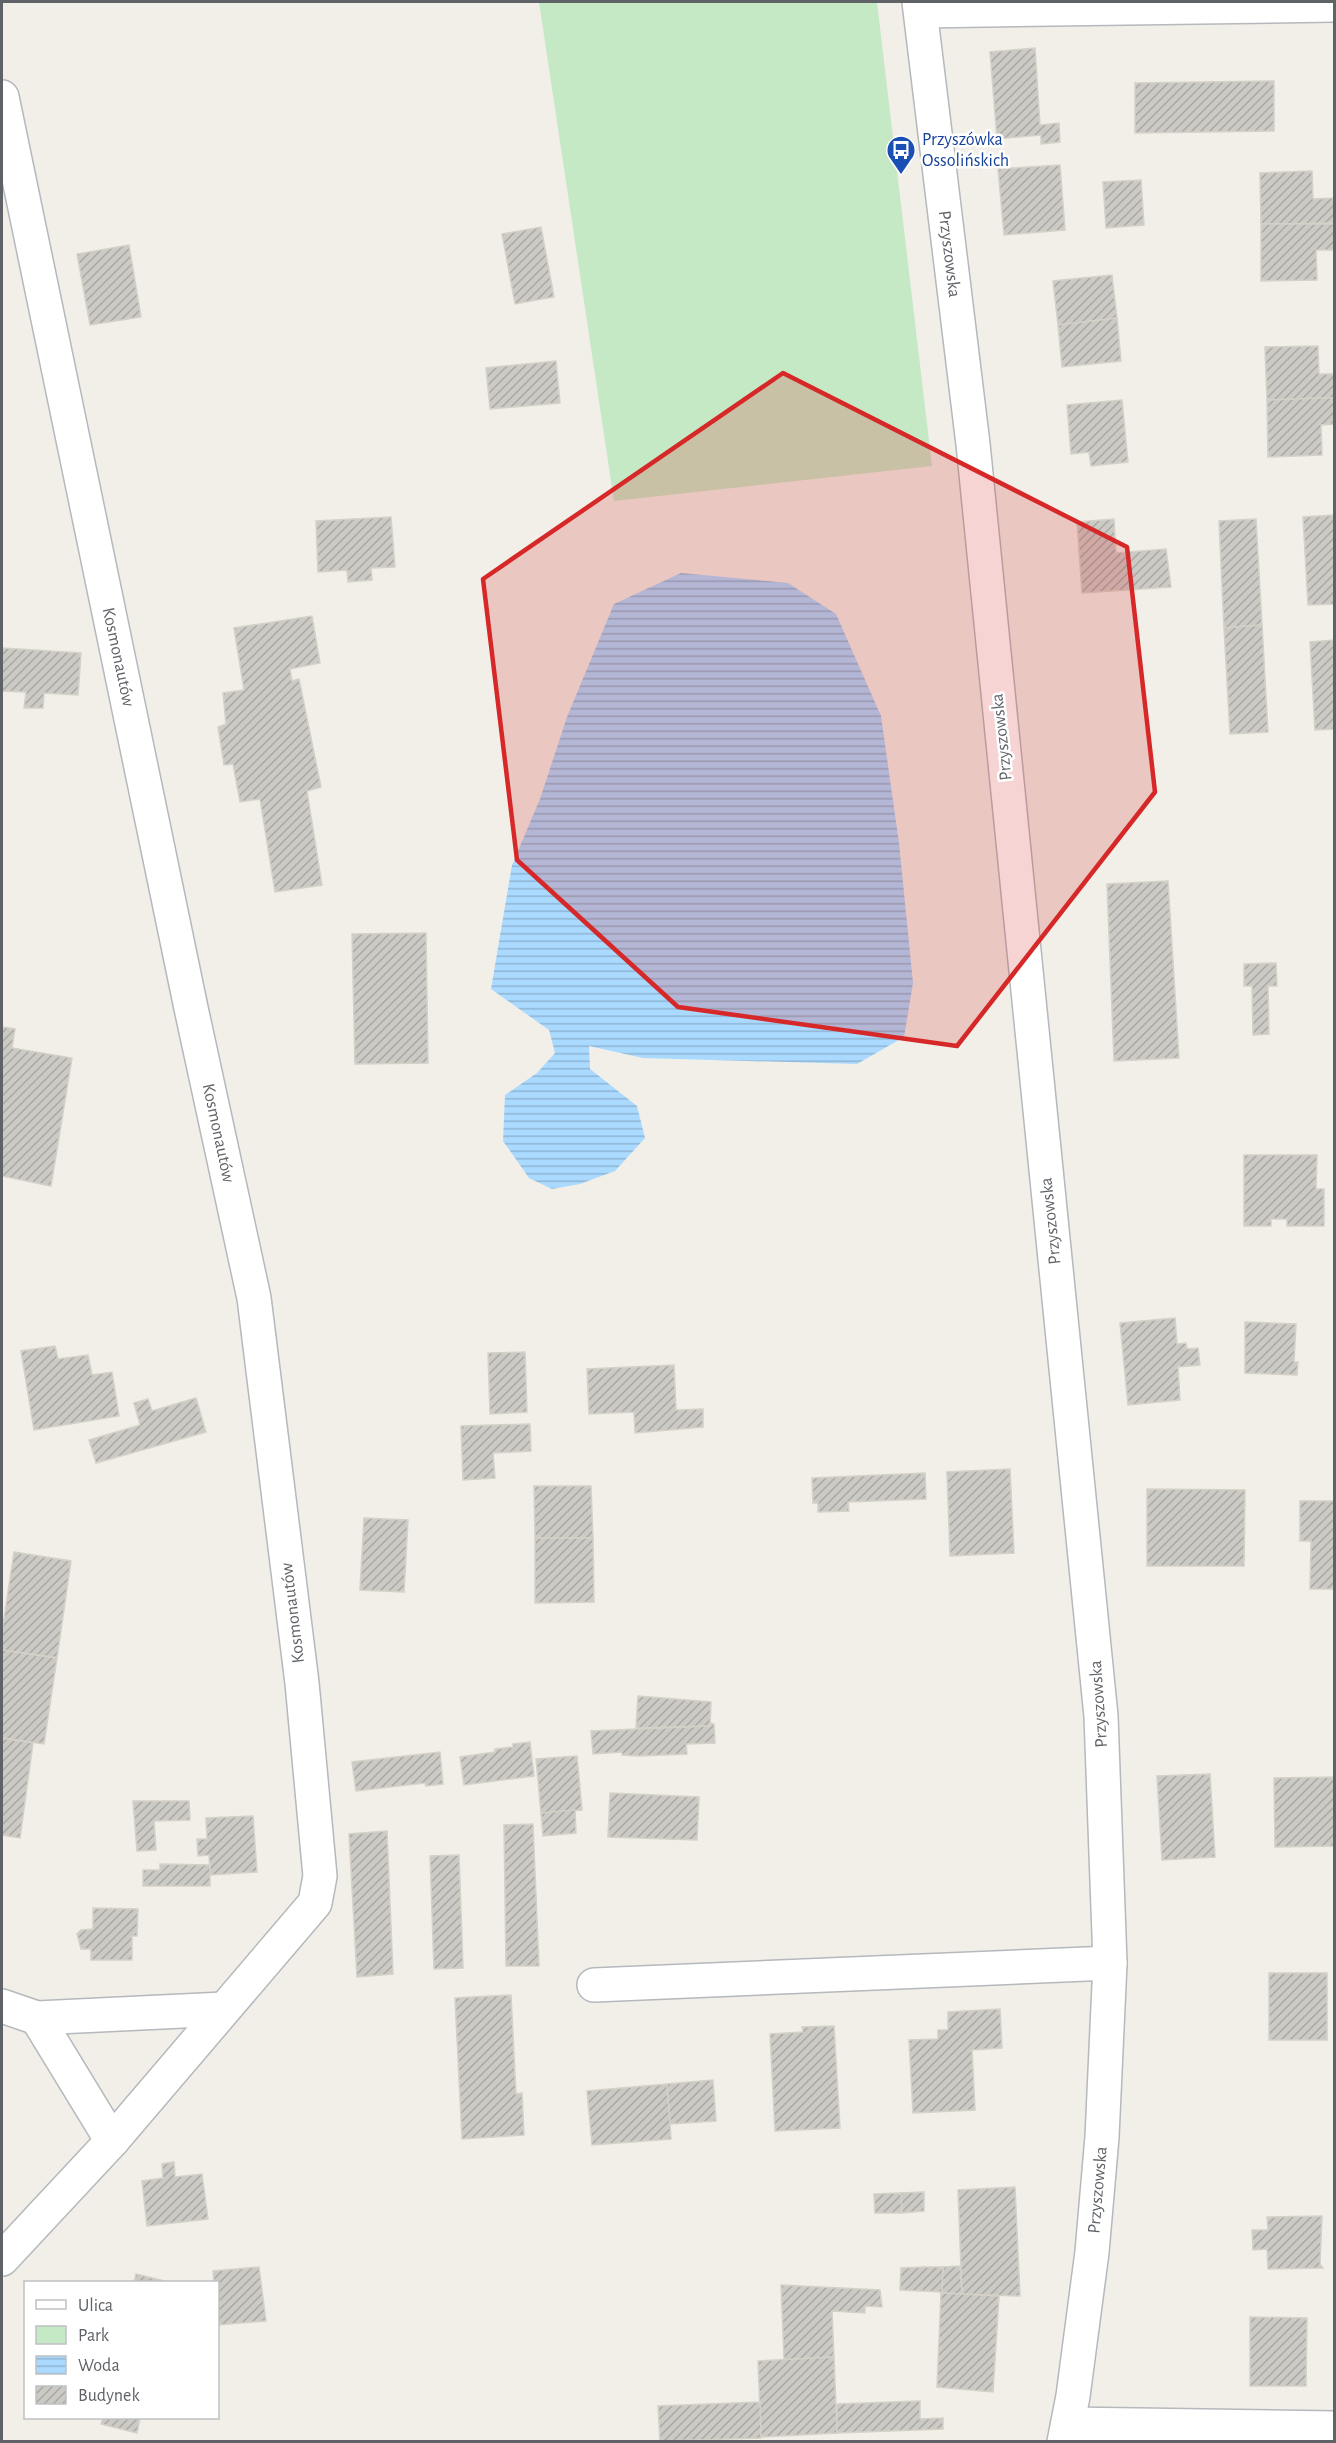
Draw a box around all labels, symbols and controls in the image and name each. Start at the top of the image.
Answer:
place label: Przyszówka Ossolińskich [922,131,1009,170]
bus stop icon: Przyszówka Ossolińskich [885,134,917,176]
street label: Przyszowska [935,210,963,298]
street label: Kosmonautów [99,606,137,708]
street label: Przyszowska [988,693,1016,781]
street label: Kosmonautów [199,1082,237,1184]
street label: Przyszowska [1037,1177,1065,1265]
street label: Kosmonautów [278,1562,308,1664]
street label: Przyszowska [1087,1660,1111,1748]
street label: Przyszowska [1085,2146,1111,2234]
legend [24,2281,219,2419]
text: Ulica [78,2297,113,2315]
text: Park [78,2327,110,2345]
text: Woda [78,2357,120,2375]
text: Budynek [78,2387,140,2405]

